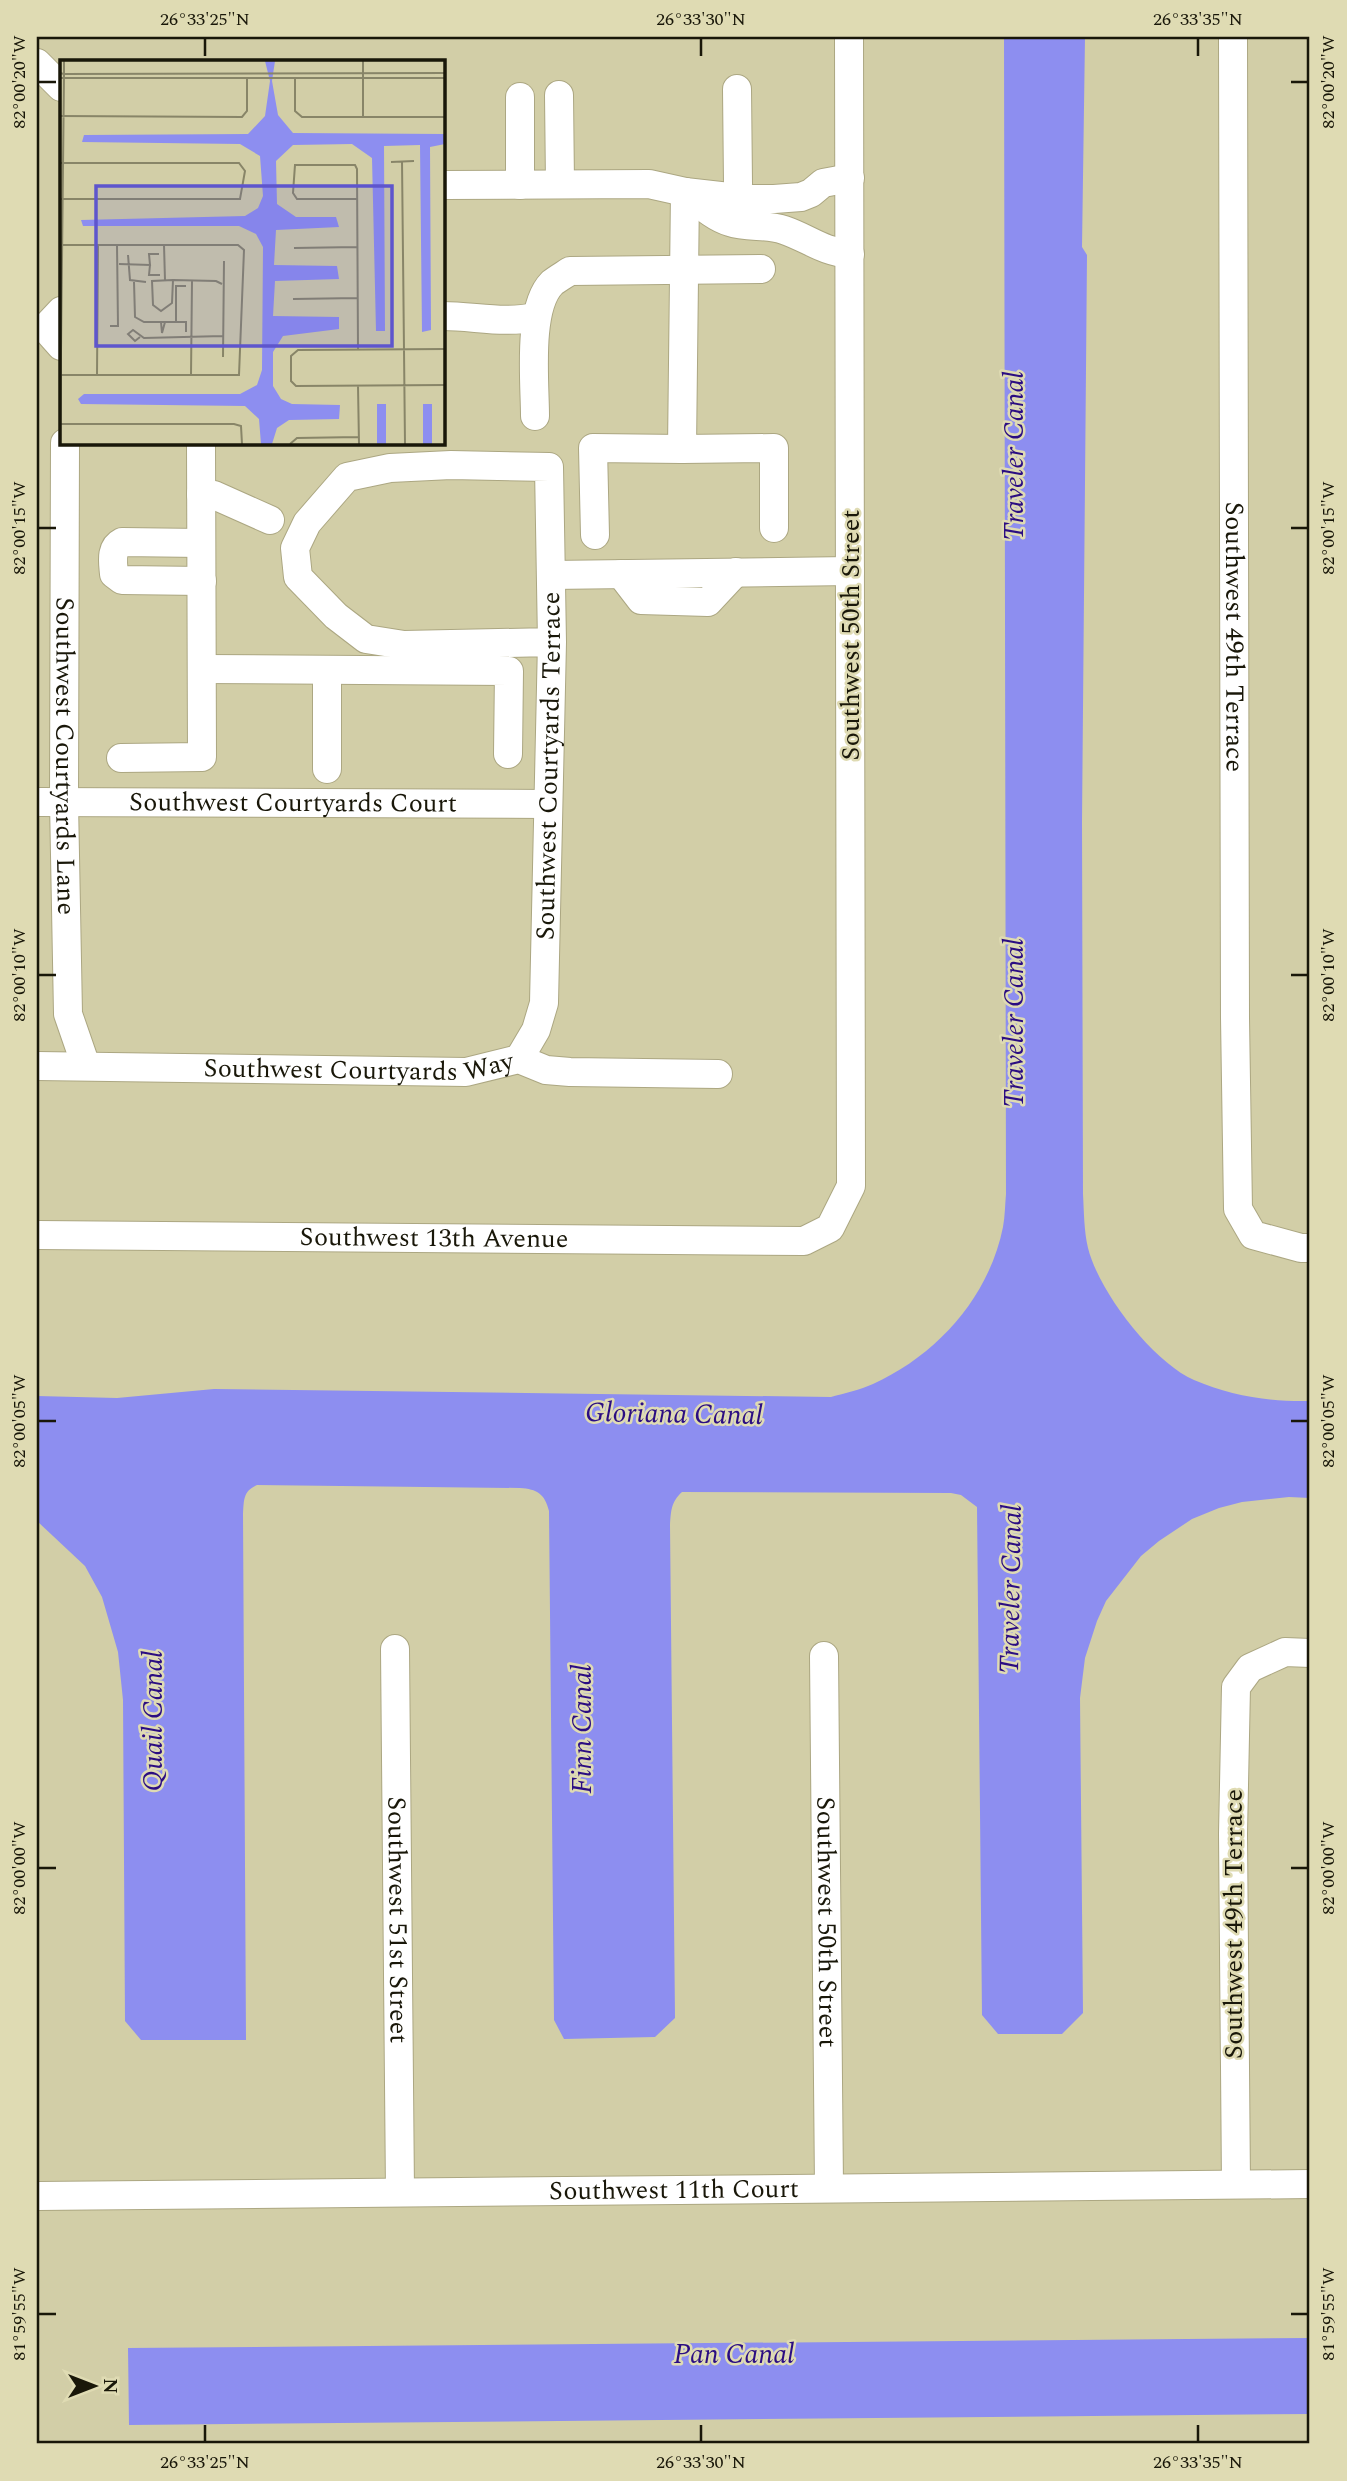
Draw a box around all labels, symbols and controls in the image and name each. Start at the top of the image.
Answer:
text: 26°33'25"N [160,6,250,33]
text: 26°33'30"N [656,6,746,33]
text: 26°33'35"N [1153,6,1243,33]
text: 82°00'20"W [6,35,33,129]
text: 82°00'20"W [1315,35,1342,129]
inset map [60,60,444,444]
water label: Traveler Canal [993,371,1036,541]
text: 82°00'15"W [6,481,33,575]
text: 82°00'15"W [1315,481,1342,575]
street label: Southwest 49th Terrace [1214,502,1254,772]
street label: Southwest 50th Street [831,510,871,760]
street label: Southwest Courtyards Terrace [525,591,572,940]
street label: Southwest Courtyards Lane [44,597,86,915]
street label: Southwest Courtyards Court [129,782,457,824]
text: 82°00'10"W [6,928,33,1022]
text: 82°00'10"W [1315,928,1342,1022]
water label: Traveler Canal [993,938,1036,1108]
street label: Southwest Courtyards Way [203,1041,519,1092]
street label: Southwest 13th Avenue [299,1217,568,1259]
text: 82°00'05"W [6,1374,33,1468]
text: 82°00'05"W [1315,1374,1342,1468]
water label: Gloriana Canal [585,1391,763,1437]
water label: Traveler Canal [988,1504,1034,1674]
water label: Quail Canal [132,1650,175,1792]
water label: Finn Canal [561,1664,604,1794]
street label: Southwest 49th Terrace [1214,1789,1254,2059]
street label: Southwest 51st Street [376,1796,419,2044]
street label: Southwest 50th Street [805,1796,848,2048]
text: 82°00'00"W [6,1821,33,1915]
text: 82°00'00"W [1315,1821,1342,1915]
street label: Southwest 11th Court [549,2169,799,2211]
text: 81°59'55"W [6,2267,33,2361]
text: 81°59'55"W [1315,2267,1342,2361]
water label: Pan Canal [674,2333,794,2376]
north arrow [60,2352,130,2422]
text: N [95,2378,124,2394]
text: 26°33'25"N [160,2449,250,2476]
text: 26°33'30"N [656,2449,746,2476]
text: 26°33'35"N [1153,2449,1243,2476]

